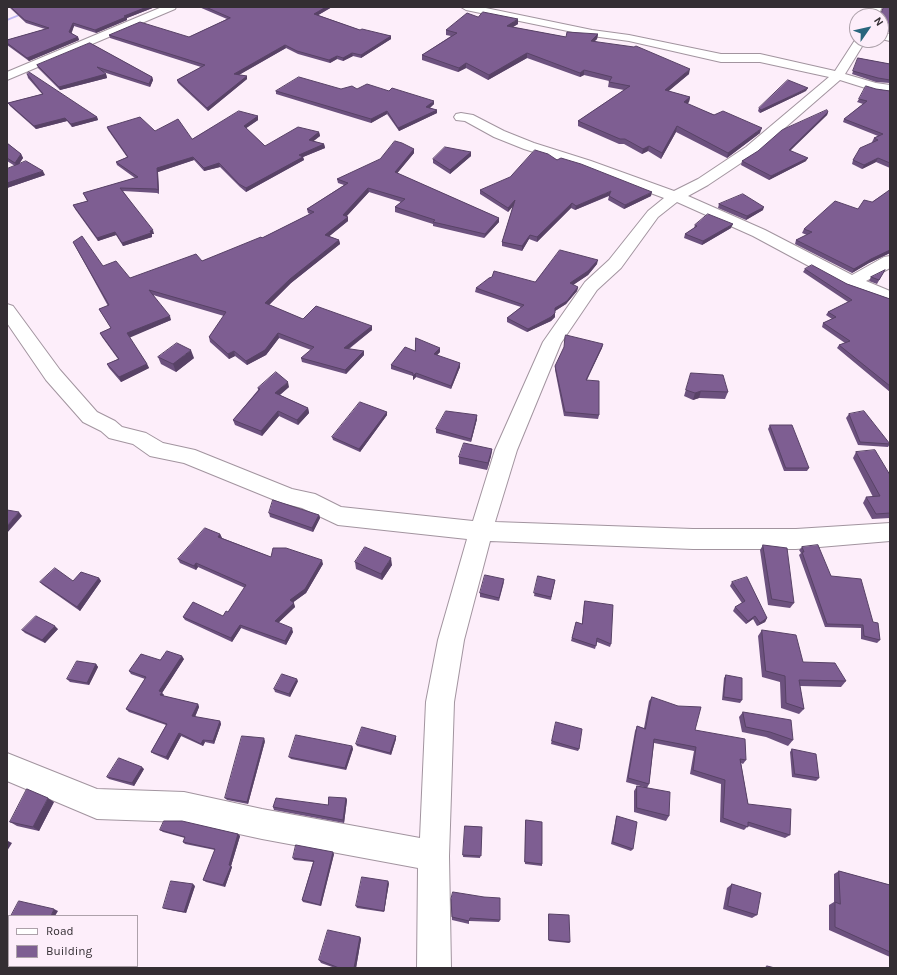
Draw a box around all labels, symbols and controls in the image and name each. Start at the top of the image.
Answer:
north arrow [849,8,889,48]
text: N [871,15,886,28]
legend [8,915,138,967]
text: Road [46,924,74,938]
text: Building [46,944,92,958]

